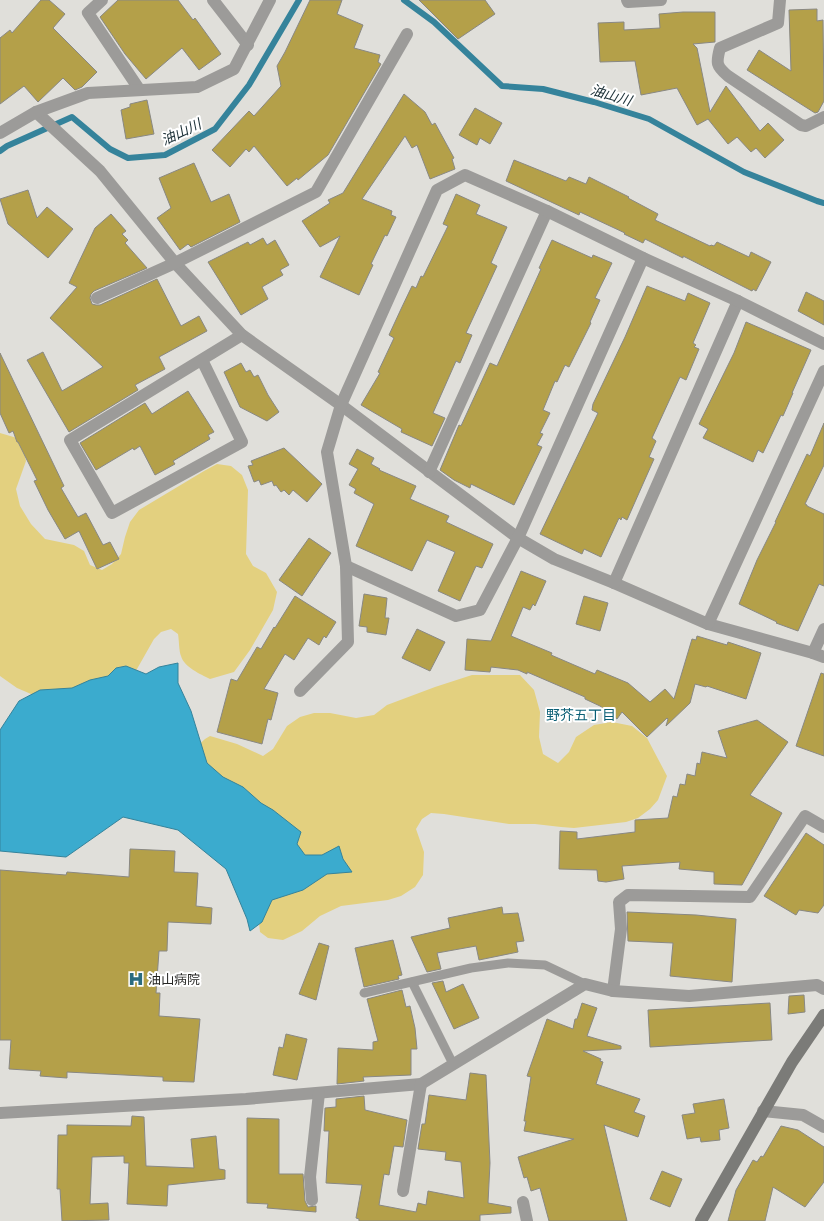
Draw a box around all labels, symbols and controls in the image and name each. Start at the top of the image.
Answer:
water label: 油山川 [589,81,635,109]
water label: 油山川 [159,115,205,148]
district label: 野芥五丁目 [546,707,616,723]
hospital icon: 油山病院 [127,970,145,988]
place label: 油山病院 [148,972,200,987]

